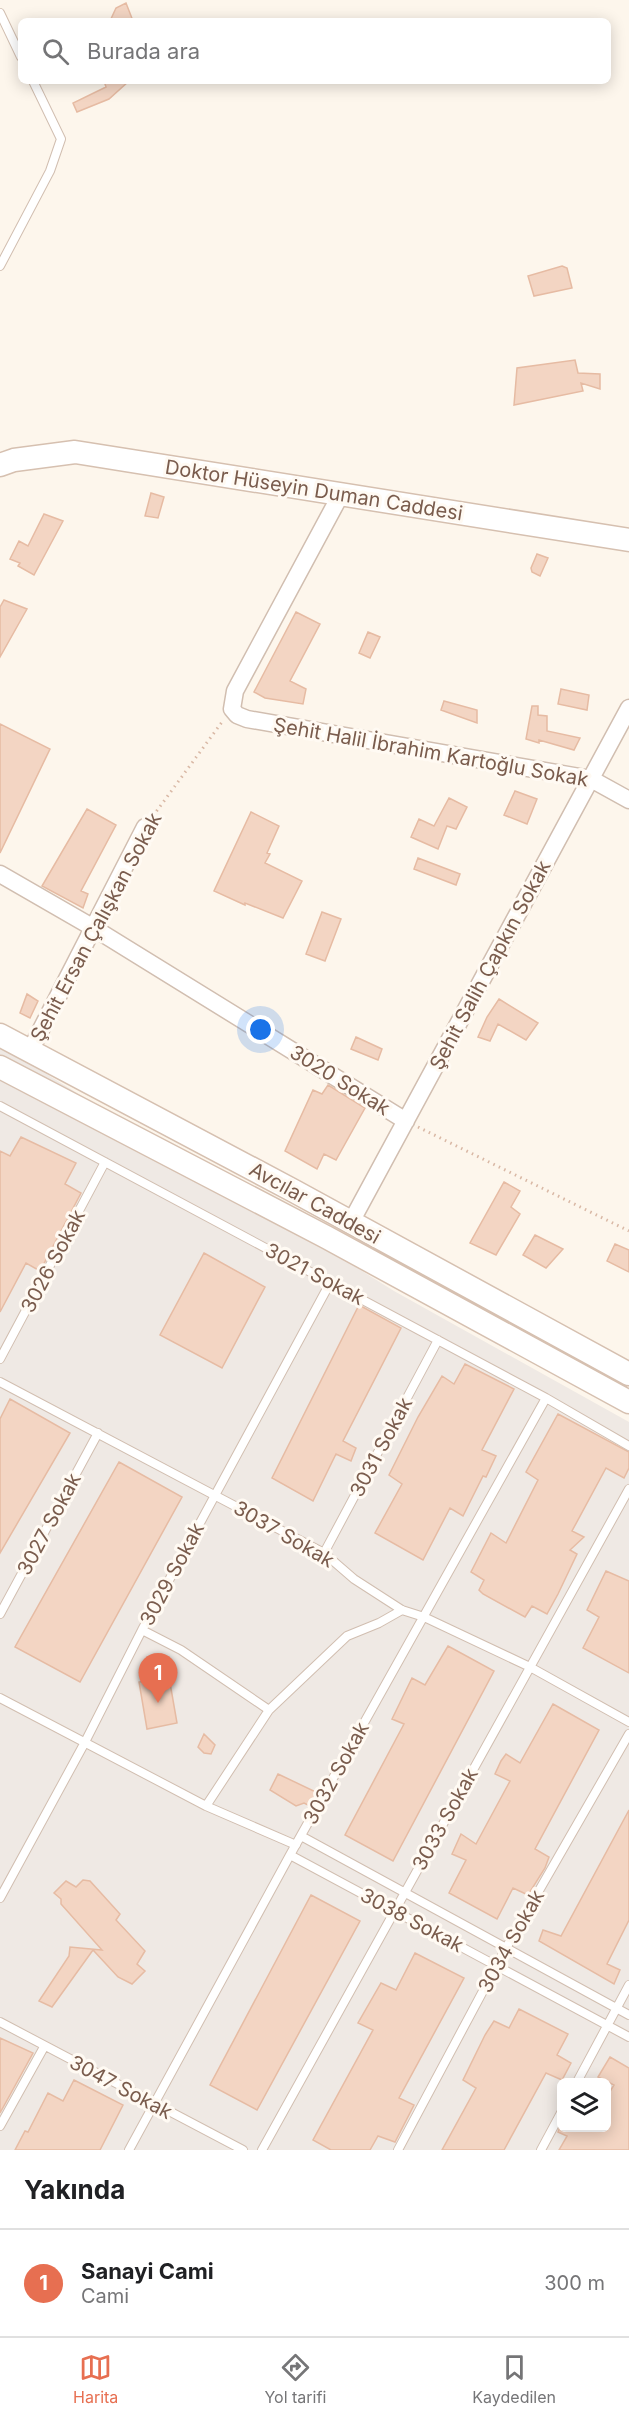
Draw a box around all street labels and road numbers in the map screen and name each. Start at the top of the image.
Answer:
street label: Doktor Hüseyin Duman Caddesi [164,455,464,525]
street label: Şehit Halil İbrahim Kartoğlu Sokak [272,711,590,792]
street label: Şehit Ersan Çalışkan Sokak [25,808,167,1046]
street label: Şehit Salih Çapkın Sokak [425,856,556,1074]
street label: 3020 Sokak [286,1040,394,1120]
street label: Avcılar Caddesi [245,1157,385,1249]
street label: 3026 Sokak [16,1205,90,1317]
street label: 3021 Sokak [261,1238,369,1310]
street label: 3031 Sokak [345,1393,417,1501]
street label: 3027 Sokak [12,1469,86,1579]
street label: 3037 Sokak [229,1496,339,1572]
street label: 3029 Sokak [135,1518,209,1630]
street label: 3032 Sokak [298,1718,374,1828]
street label: 3033 Sokak [407,1764,483,1874]
street label: 3038 Sokak [356,1883,468,1957]
street label: 3034 Sokak [473,1885,549,1997]
street label: 3047 Sokak [66,2050,176,2124]

